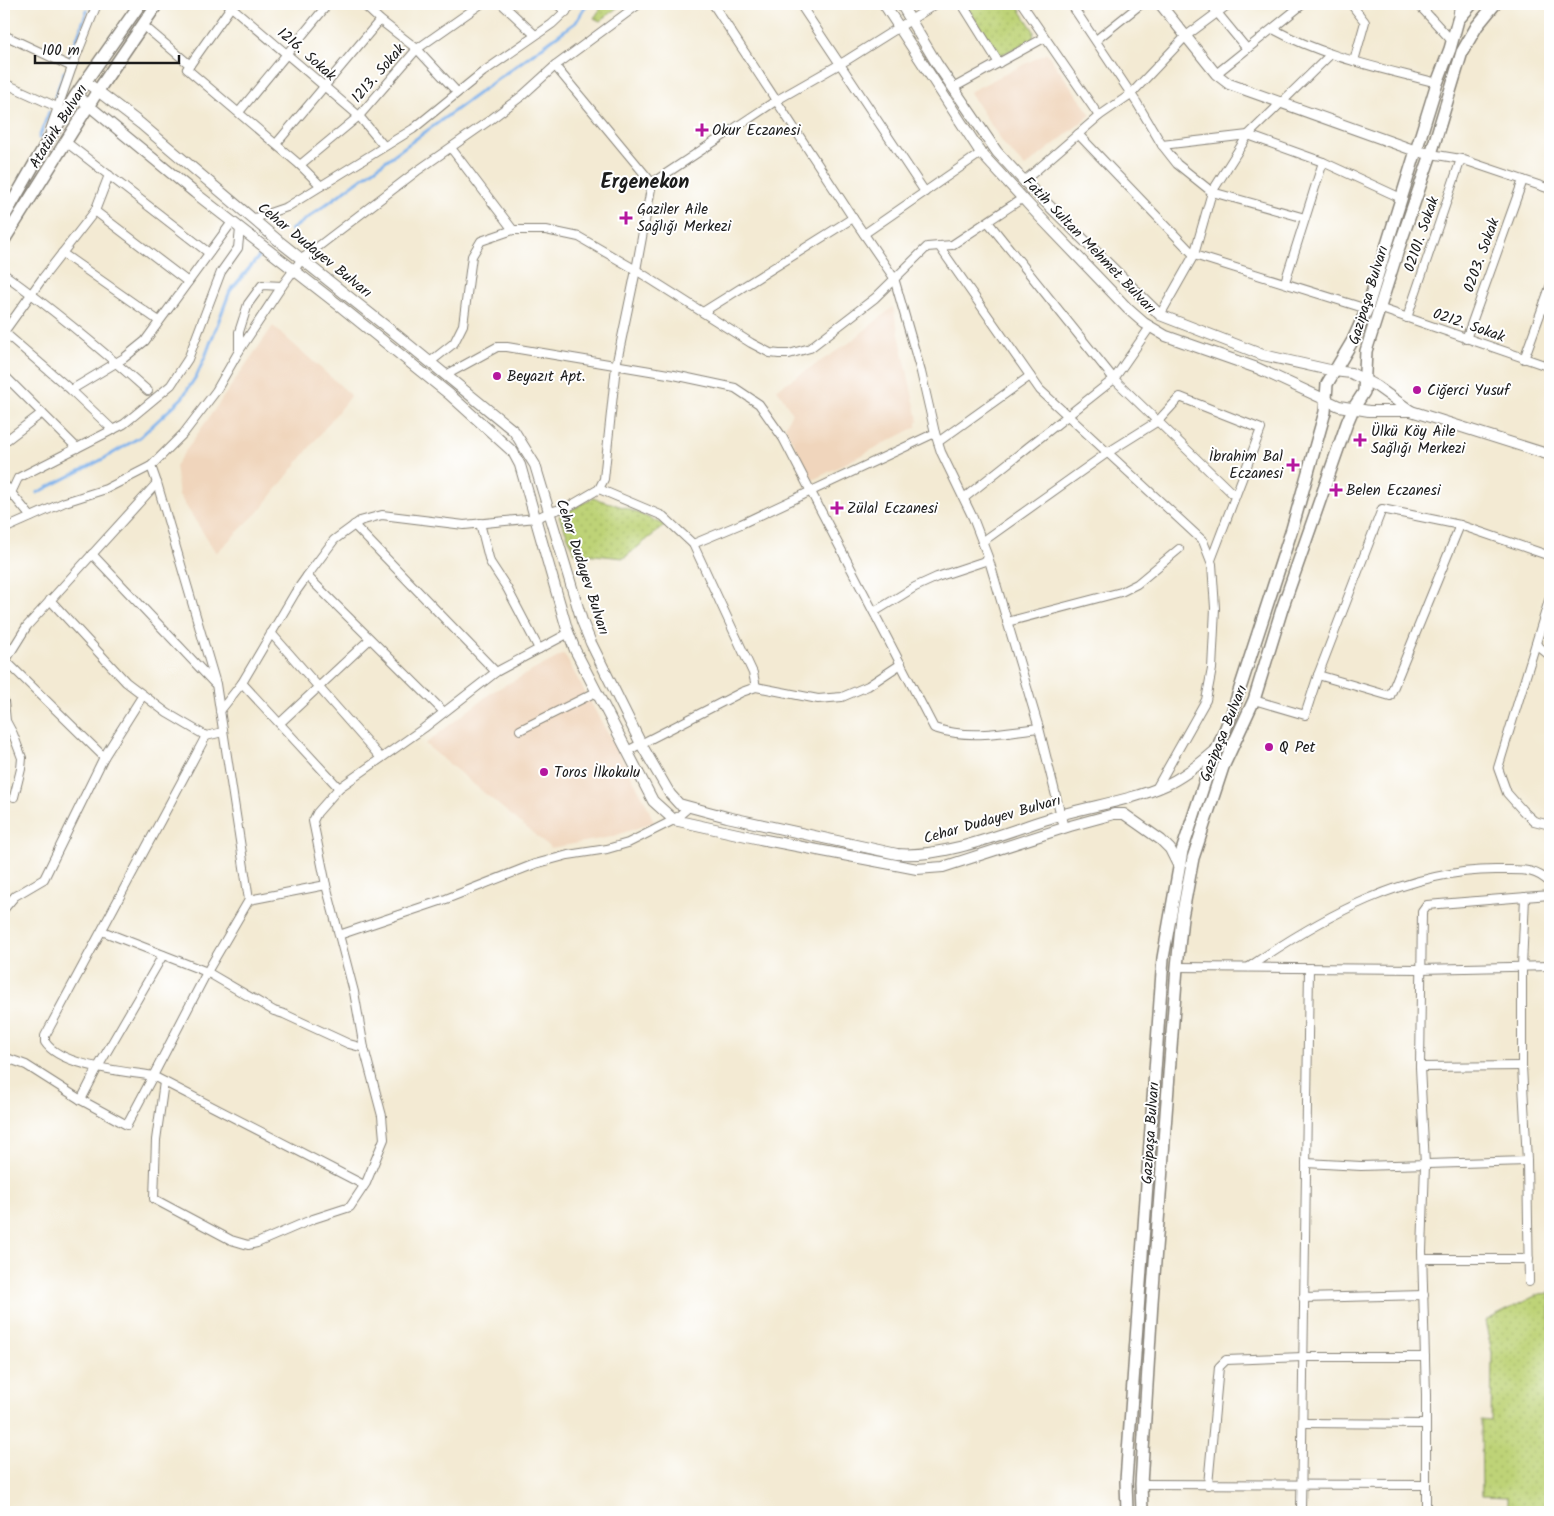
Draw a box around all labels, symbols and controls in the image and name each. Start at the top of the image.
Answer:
street label: 1216. Sokak [271,22,342,88]
scale bar [35,32,179,64]
street label: 1213. Sokak [346,38,412,109]
text: 100 m [42,39,80,63]
street label: Atatürk Bulvarı [23,80,94,173]
place label: Okur Eczanesi [712,119,802,143]
marker: Okur Eczanesi [696,124,708,136]
district label: Ergenekon [601,167,689,199]
street label: Fatih Sultan Mehmet Bulvarı [1017,171,1162,320]
street label: 02101. Sokak [1398,192,1446,275]
street label: Cehar Dudayev Bulvarı [252,197,377,305]
place label: Gaziler Aile Sağlığı Merkezi [637,198,733,239]
marker: Gaziler Aile Sağlığı Merkezi [619,211,633,225]
street label: 0203. Sokak [1457,214,1507,296]
street label: Gazipaşa Bulvarı [1342,243,1395,348]
street label: 0212. Sokak [1429,302,1509,350]
place label: Beyazıt Apt. [507,365,585,389]
marker: Beyazıt Apt. [491,370,503,382]
place label: Ciğerci Yusuf [1427,379,1511,403]
marker: Ciğerci Yusuf [1411,384,1423,396]
place label: Ülkü Köy Aile Sağlığı Merkezi [1371,420,1467,461]
marker: Ülkü Köy Aile Sağlığı Merkezi [1353,433,1367,447]
place label: İbrahim Bal Eczanesi [1209,445,1284,486]
marker: İbrahim Bal Eczanesi [1287,459,1299,471]
place label: Belen Eczanesi [1346,479,1442,503]
marker: Belen Eczanesi [1330,484,1342,496]
street label: Cehar Dudayev Bulvarı [549,496,615,639]
place label: Zülal Eczanesi [847,497,939,521]
marker: Zülal Eczanesi [831,502,843,514]
street label: Gazipaşa Bulvarı [1194,681,1254,785]
place label: Q Pet [1279,736,1316,760]
marker: Q Pet [1263,741,1275,753]
place label: Toros İlkokulu [554,761,640,785]
marker: Toros İlkokulu [538,766,550,778]
street label: Cehar Dudayev Bulvarı [921,789,1064,851]
street label: Gazipaşa Bulvarı [1135,1081,1167,1185]

